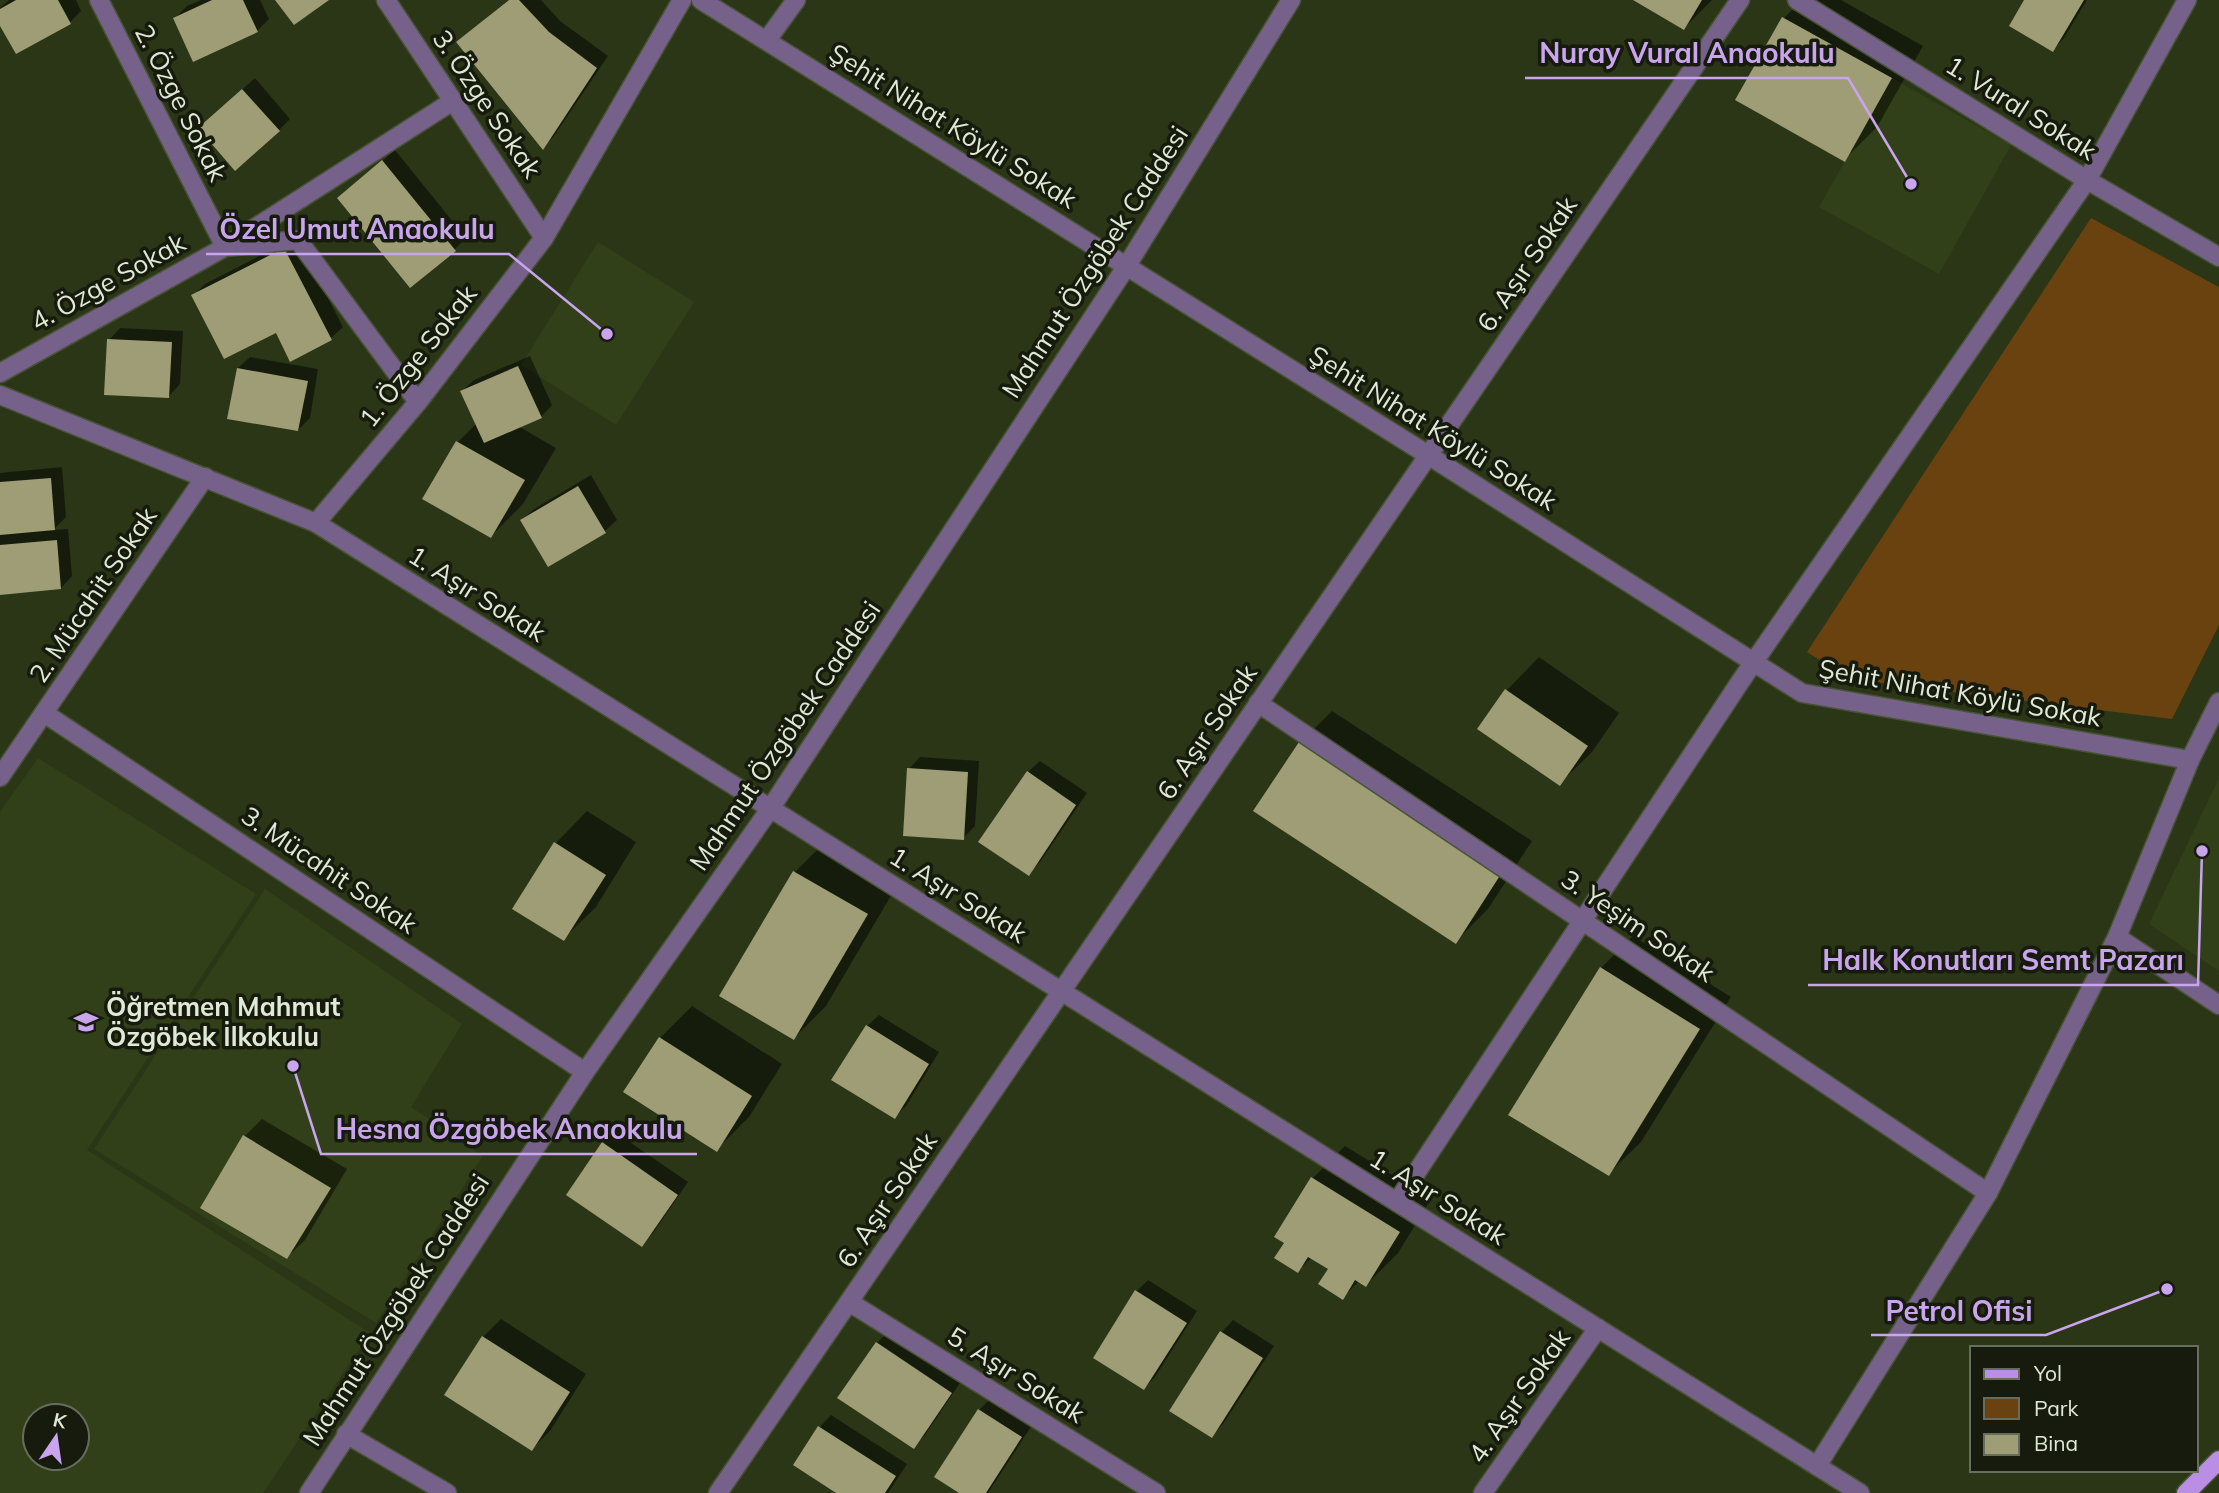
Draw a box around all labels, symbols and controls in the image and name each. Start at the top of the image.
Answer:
street label: 2. Özge Sokak [128,19,235,187]
street label: 3. Özge Sokak [426,23,549,185]
callout: Nuray Vural Anaokulu [1525,29,1848,78]
text: Nuray Vural Anaokulu [1539,35,1835,70]
street label: Şehit Nihat Köylü Sokak [823,36,1084,216]
street label: 1. Vural Sokak [1940,48,2103,167]
street label: Mahmut Özgöbek Caddesi [994,119,1195,404]
street label: 6. Aşır Sokak [1469,189,1584,338]
callout: Özel Umut Anaokulu [206,205,509,254]
text: Özel Umut Anaokulu [219,211,495,246]
street label: 4. Özge Sokak [25,225,191,338]
street label: 1. Özge Sokak [352,277,484,433]
street label: Şehit Nihat Köylü Sokak [1303,338,1564,518]
street label: 2. Mücahit Sokak [22,500,164,689]
street label: 1. Aşır Sokak [402,538,553,649]
street label: Mahmut Özgöbek Caddesi [682,595,887,877]
street label: Şehit Nihat Köylü Sokak [1816,651,2104,734]
street label: 6. Aşır Sokak [1149,657,1264,806]
street label: 3. Mücahit Sokak [235,799,424,941]
street label: 1. Aşır Sokak [883,839,1034,950]
street label: 3. Yeşim Sokak [1555,862,1722,989]
callout: Halk Konutları Semt Pazarı [1808,936,2198,985]
text: Halk Konutları Semt Pazarı [1822,942,2184,977]
place label: Öğretmen Mahmut Özgöbek İlkokulu [106,990,340,1053]
school or university icon: Öğretmen Mahmut Özgöbek İlkokulu [72,1008,100,1036]
callout: Hesna Özgöbek Anaokulu [321,1105,697,1154]
text: Hesna Özgöbek Anaokulu [335,1111,683,1146]
street label: 6. Aşır Sokak [829,1125,944,1274]
street label: 1. Aşır Sokak [1363,1141,1514,1252]
street label: Mahmut Özgöbek Caddesi [295,1167,496,1452]
callout: Petrol Ofisi [1871,1286,2046,1335]
text: Petrol Ofisi [1885,1293,2033,1328]
street label: 5. Aşır Sokak [941,1319,1092,1430]
street label: 4. Aşır Sokak [1460,1322,1577,1469]
legend [1970,1346,2198,1472]
text: Yol [2033,1360,2062,1386]
text: Park [2034,1395,2078,1421]
north arrow [21,1402,91,1472]
text: K [51,1407,70,1434]
text: Bina [2034,1430,2078,1456]

